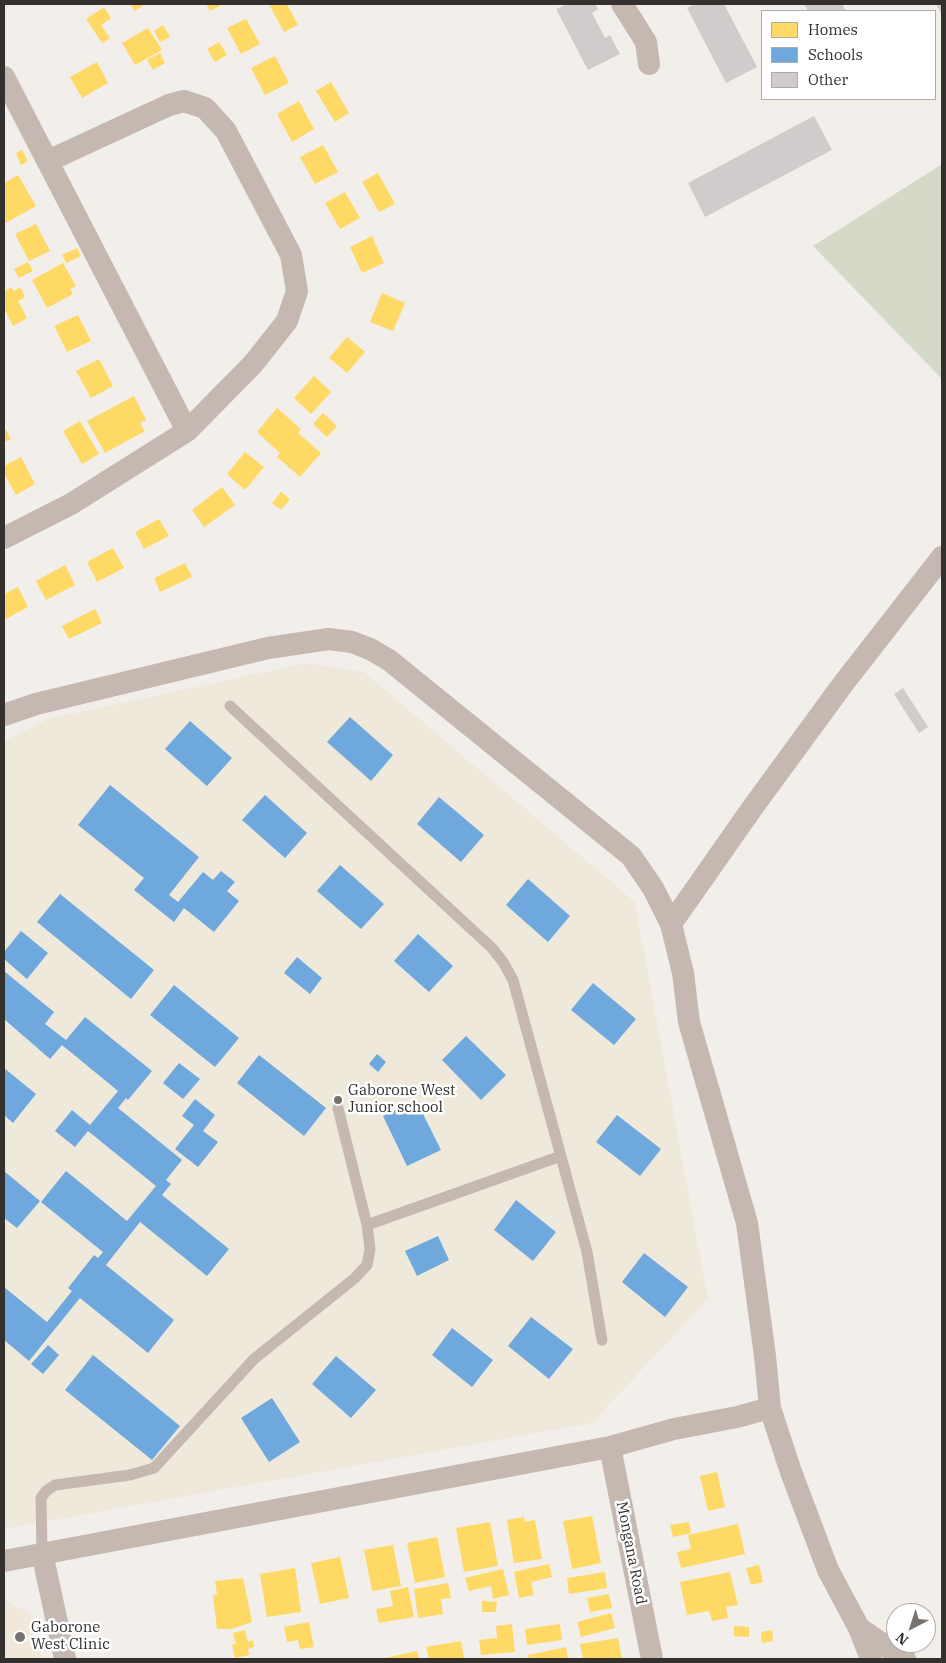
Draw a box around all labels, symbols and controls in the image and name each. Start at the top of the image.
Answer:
legend [761,10,936,100]
text: Homes [808,20,858,39]
text: Schools [808,45,863,64]
text: Other [808,70,848,89]
place label: Gaborone West Junior school [348,1082,455,1117]
marker: Gaborone West Junior school [332,1094,344,1106]
street label: Mongana Road [612,1500,650,1606]
north arrow [886,1603,936,1653]
place label: Gaborone West Clinic [31,1619,110,1654]
text: N [892,1628,912,1649]
marker: Gaborone West Clinic [13,1630,27,1644]

